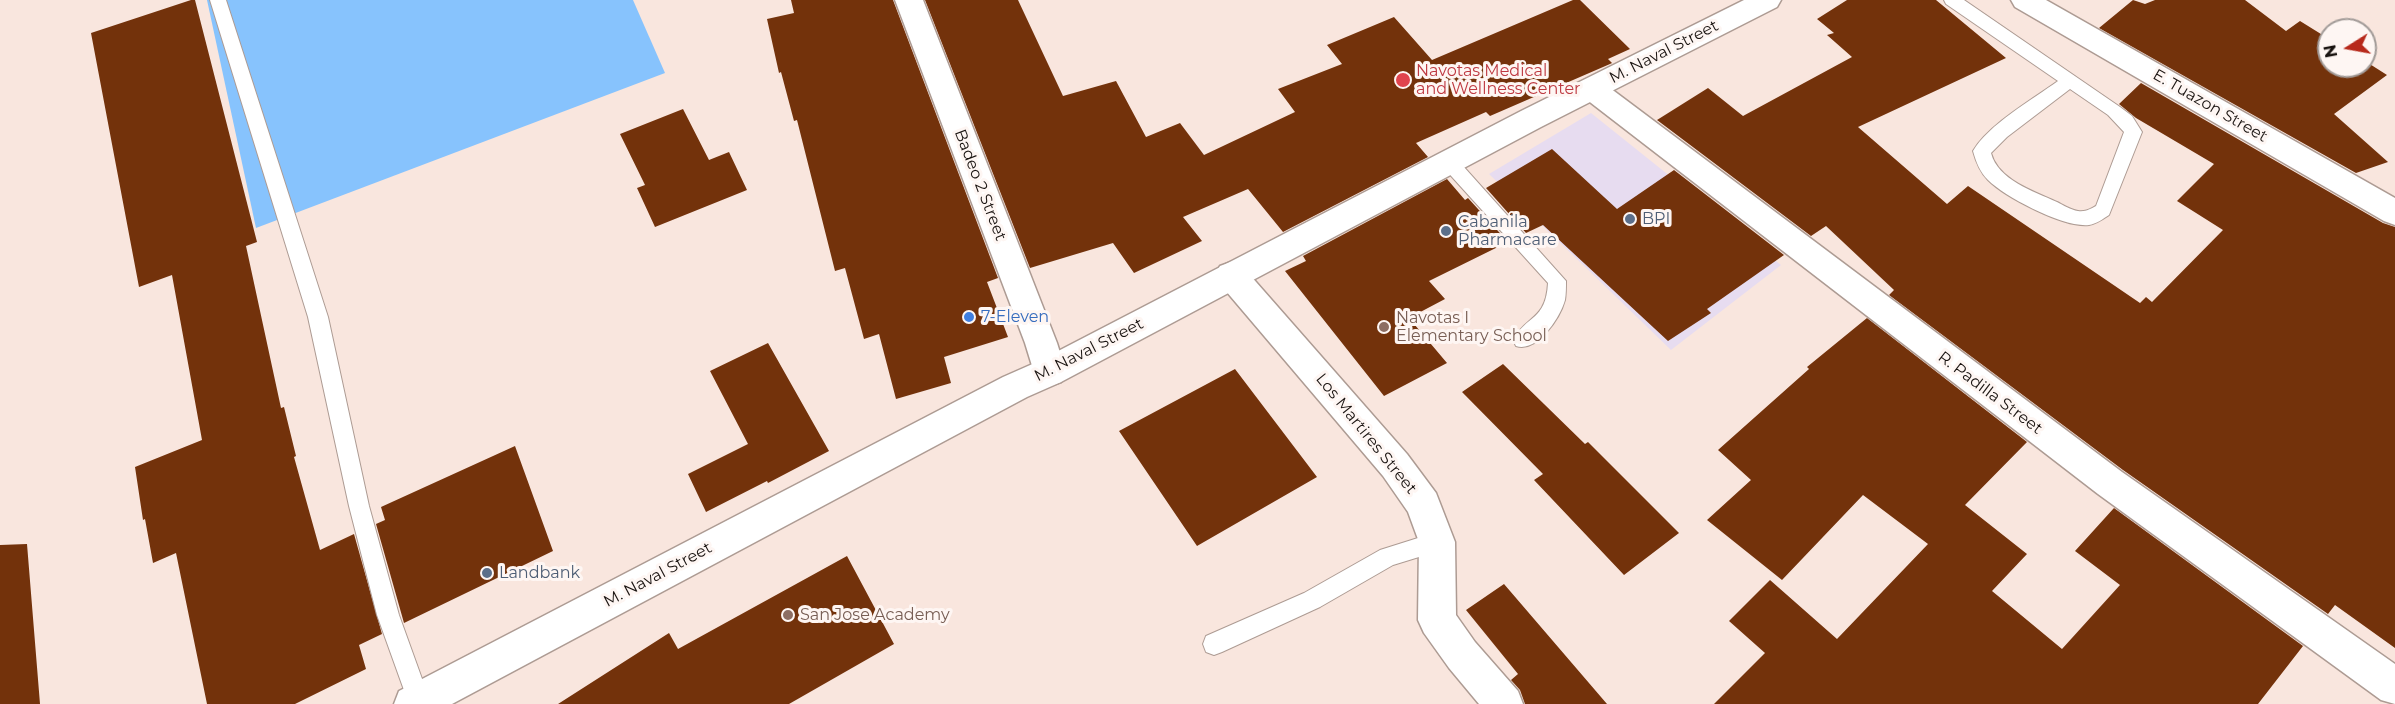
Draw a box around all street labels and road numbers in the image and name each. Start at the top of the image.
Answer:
street label: M. Naval Street [1606,16,1722,88]
street label: E. Tuazon Street [2149,65,2271,147]
street label: Badeo 2 Street [950,127,1010,243]
street label: M. Naval Street [1031,314,1147,386]
street label: R. Padilla Street [1934,348,2046,438]
street label: Los Martires Street [1311,370,1421,498]
street label: M. Naval Street [601,538,715,612]

